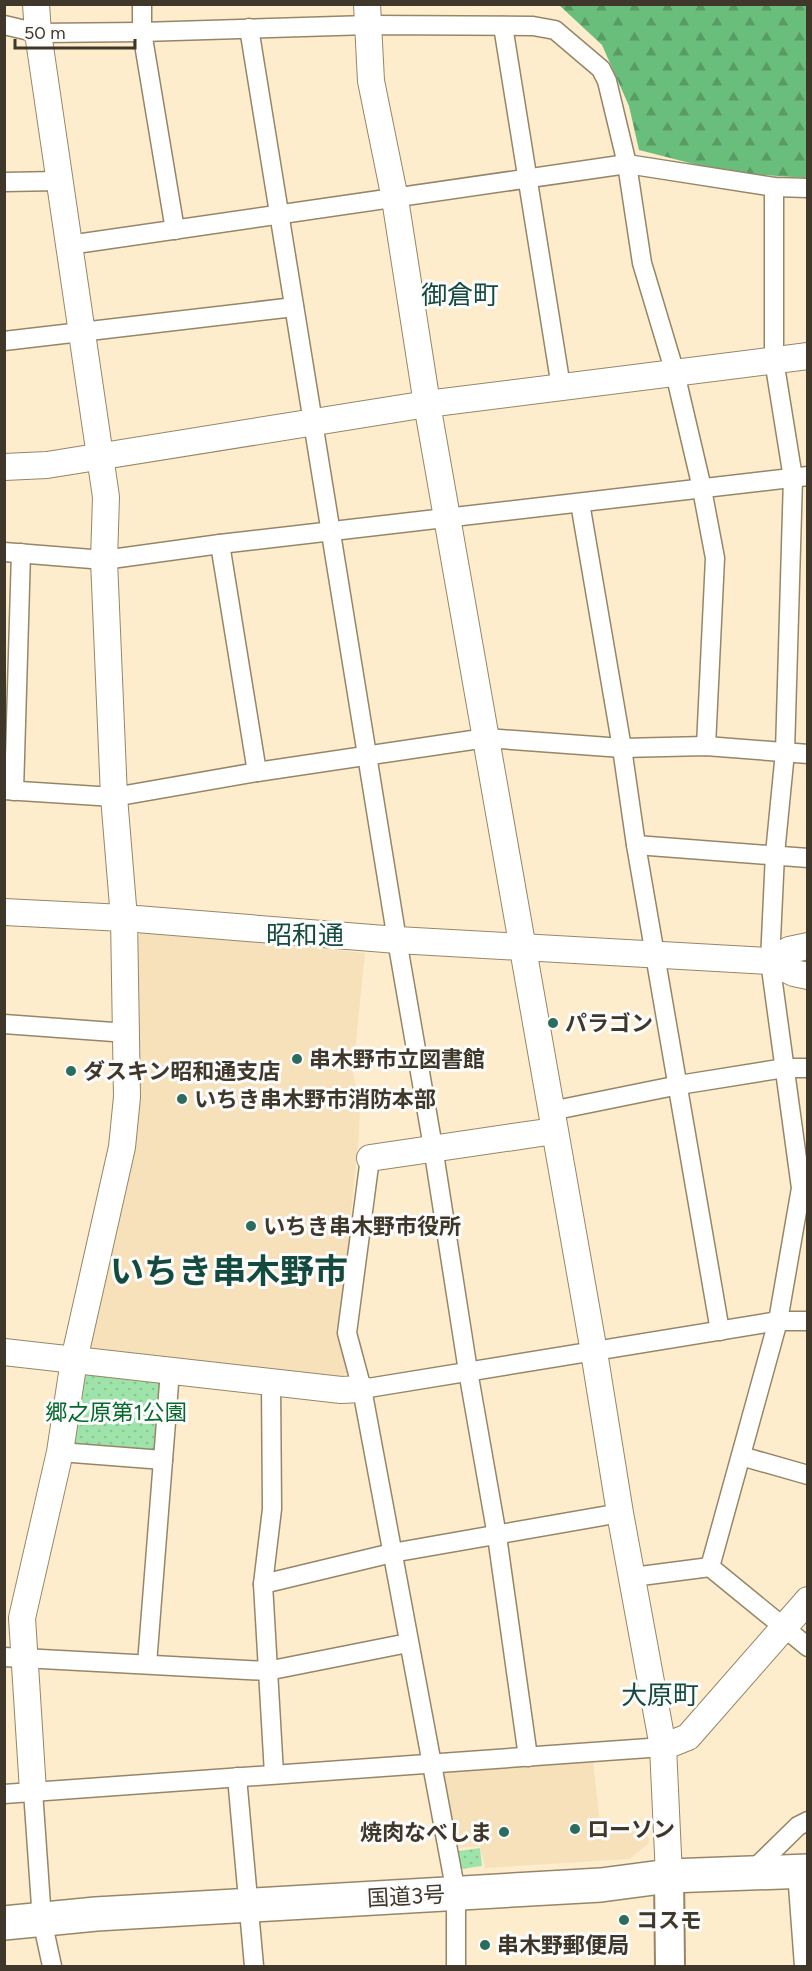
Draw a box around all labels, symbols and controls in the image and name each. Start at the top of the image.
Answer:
scale bar [15,12,135,50]
text: 50 m [24,22,66,44]
district label: 御倉町 [421,279,499,311]
district label: 昭和通 [266,919,344,951]
place label: パラゴン [565,1010,653,1037]
marker: パラゴン [546,1016,560,1030]
place label: 串木野市立図書館 [309,1046,485,1073]
marker: 串木野市立図書館 [290,1052,304,1066]
place label: ダスキン昭和通支店 [83,1058,280,1085]
marker: ダスキン昭和通支店 [64,1064,78,1078]
place label: いちき串木野市消防本部 [194,1086,436,1113]
marker: いちき串木野市消防本部 [175,1092,189,1106]
place label: いちき串木野市役所 [263,1213,461,1240]
marker: いちき串木野市役所 [244,1219,258,1233]
district label: いちき串木野市 [110,1251,348,1292]
park label: 郷之原第1公園 [45,1399,187,1426]
district label: 大原町 [621,1679,699,1711]
place label: ローソン [587,1816,675,1843]
place label: 焼肉なべしま [360,1819,492,1846]
marker: ローソン [568,1822,582,1836]
marker: 焼肉なべしま [497,1825,511,1839]
street label: 国道3号 [366,1881,446,1912]
place label: コスモ [636,1907,702,1934]
marker: コスモ [617,1913,631,1927]
place label: 串木野郵便局 [497,1932,629,1959]
marker: 串木野郵便局 [478,1938,492,1952]

